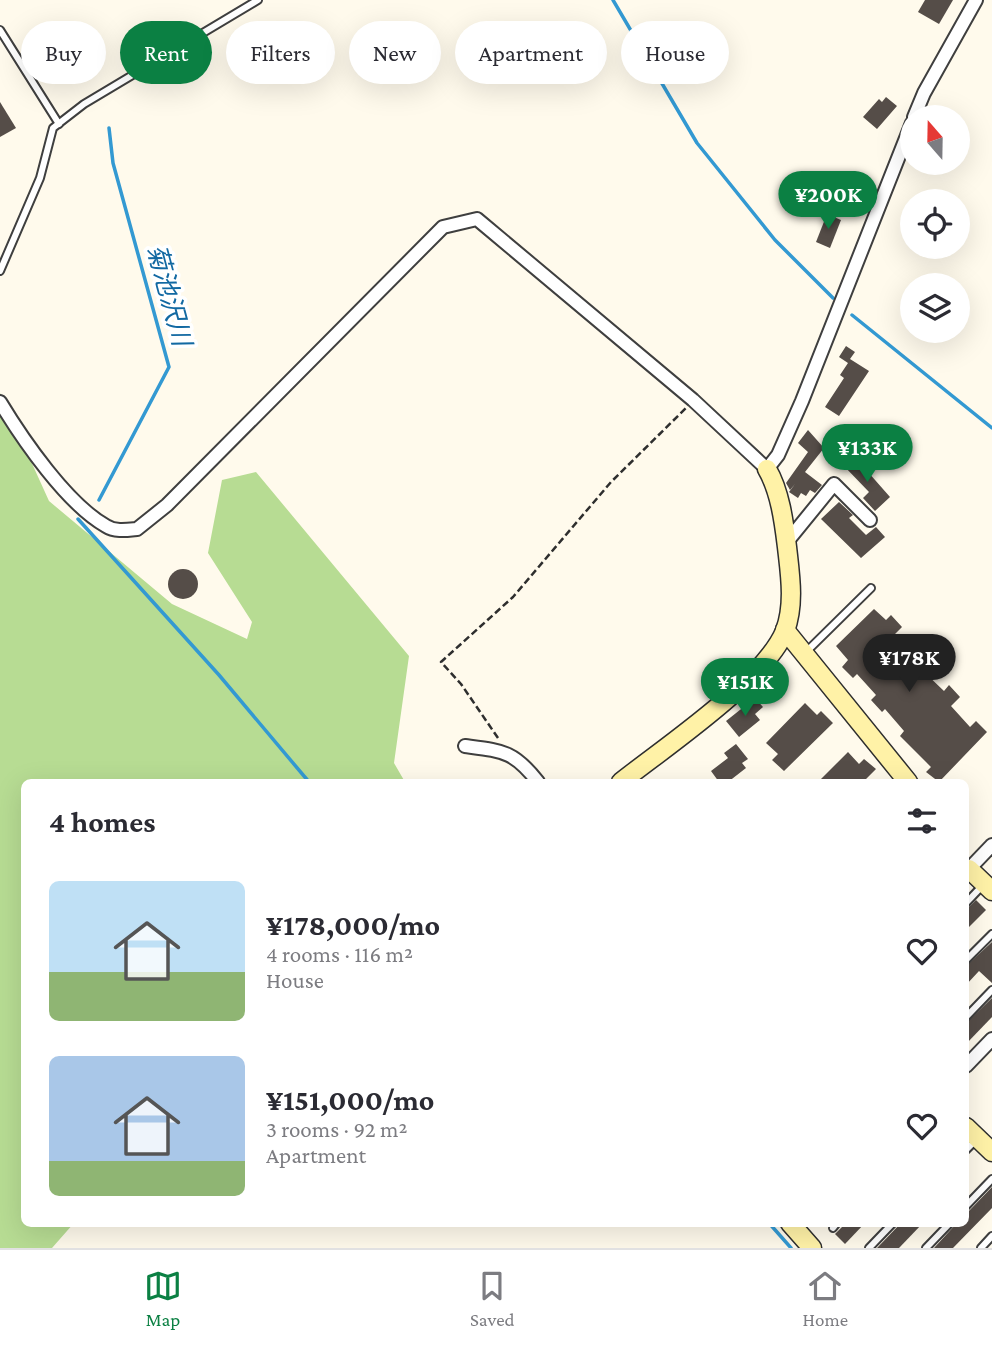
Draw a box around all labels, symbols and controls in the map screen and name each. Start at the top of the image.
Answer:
chip: Buy [21,21,106,84]
chip: Rent [120,21,212,84]
chip: Filters [226,21,335,84]
chip: New [349,21,441,84]
chip: Apartment [455,21,607,84]
chip: House [621,21,729,84]
north arrow [900,105,970,175]
map controls [900,105,970,343]
pin: ¥200K [779,172,877,231]
text: ¥200K [794,181,862,207]
button: locate [900,189,970,259]
water label: 菊池沢川 [142,241,197,352]
button: layers [900,273,970,343]
pin: ¥133K [818,424,916,484]
text: ¥133K [838,434,896,460]
pin: ¥178K [860,634,958,694]
text: ¥178K [879,644,939,670]
pin: ¥151K [696,658,794,718]
text: ¥151K [717,668,773,694]
icon: filters [903,802,941,840]
text: 4 homes [49,805,155,838]
text: ¥178,000/mo [266,908,440,941]
icon: home [105,909,189,993]
icon: heart [903,932,941,970]
text: 4 rooms · 116 m² [266,941,413,967]
text: House [266,967,324,993]
text: ¥151,000/mo [266,1083,434,1116]
icon: home [105,1084,189,1168]
icon: heart [903,1107,941,1145]
text: 3 rooms · 92 m² [266,1116,407,1142]
text: Apartment [266,1142,366,1168]
tab: Map [144,1267,182,1330]
tab: Saved [470,1267,515,1330]
tab: Home [802,1267,848,1330]

